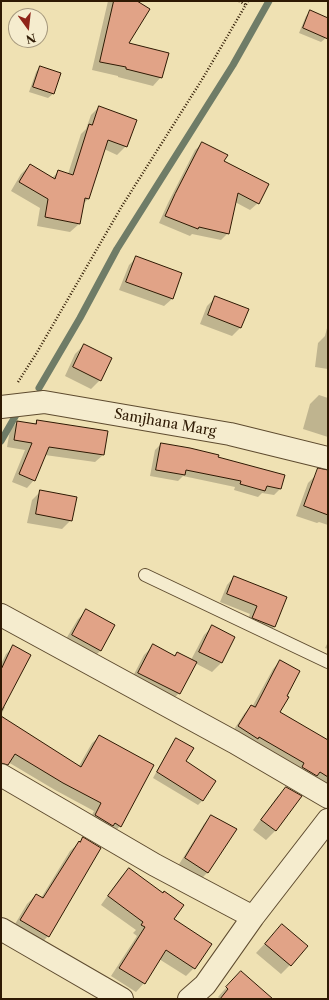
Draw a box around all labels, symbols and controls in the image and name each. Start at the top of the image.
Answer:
north arrow [8,8,48,48]
text: N [24,31,37,47]
street label: Samjhana Marg [113,406,217,440]

